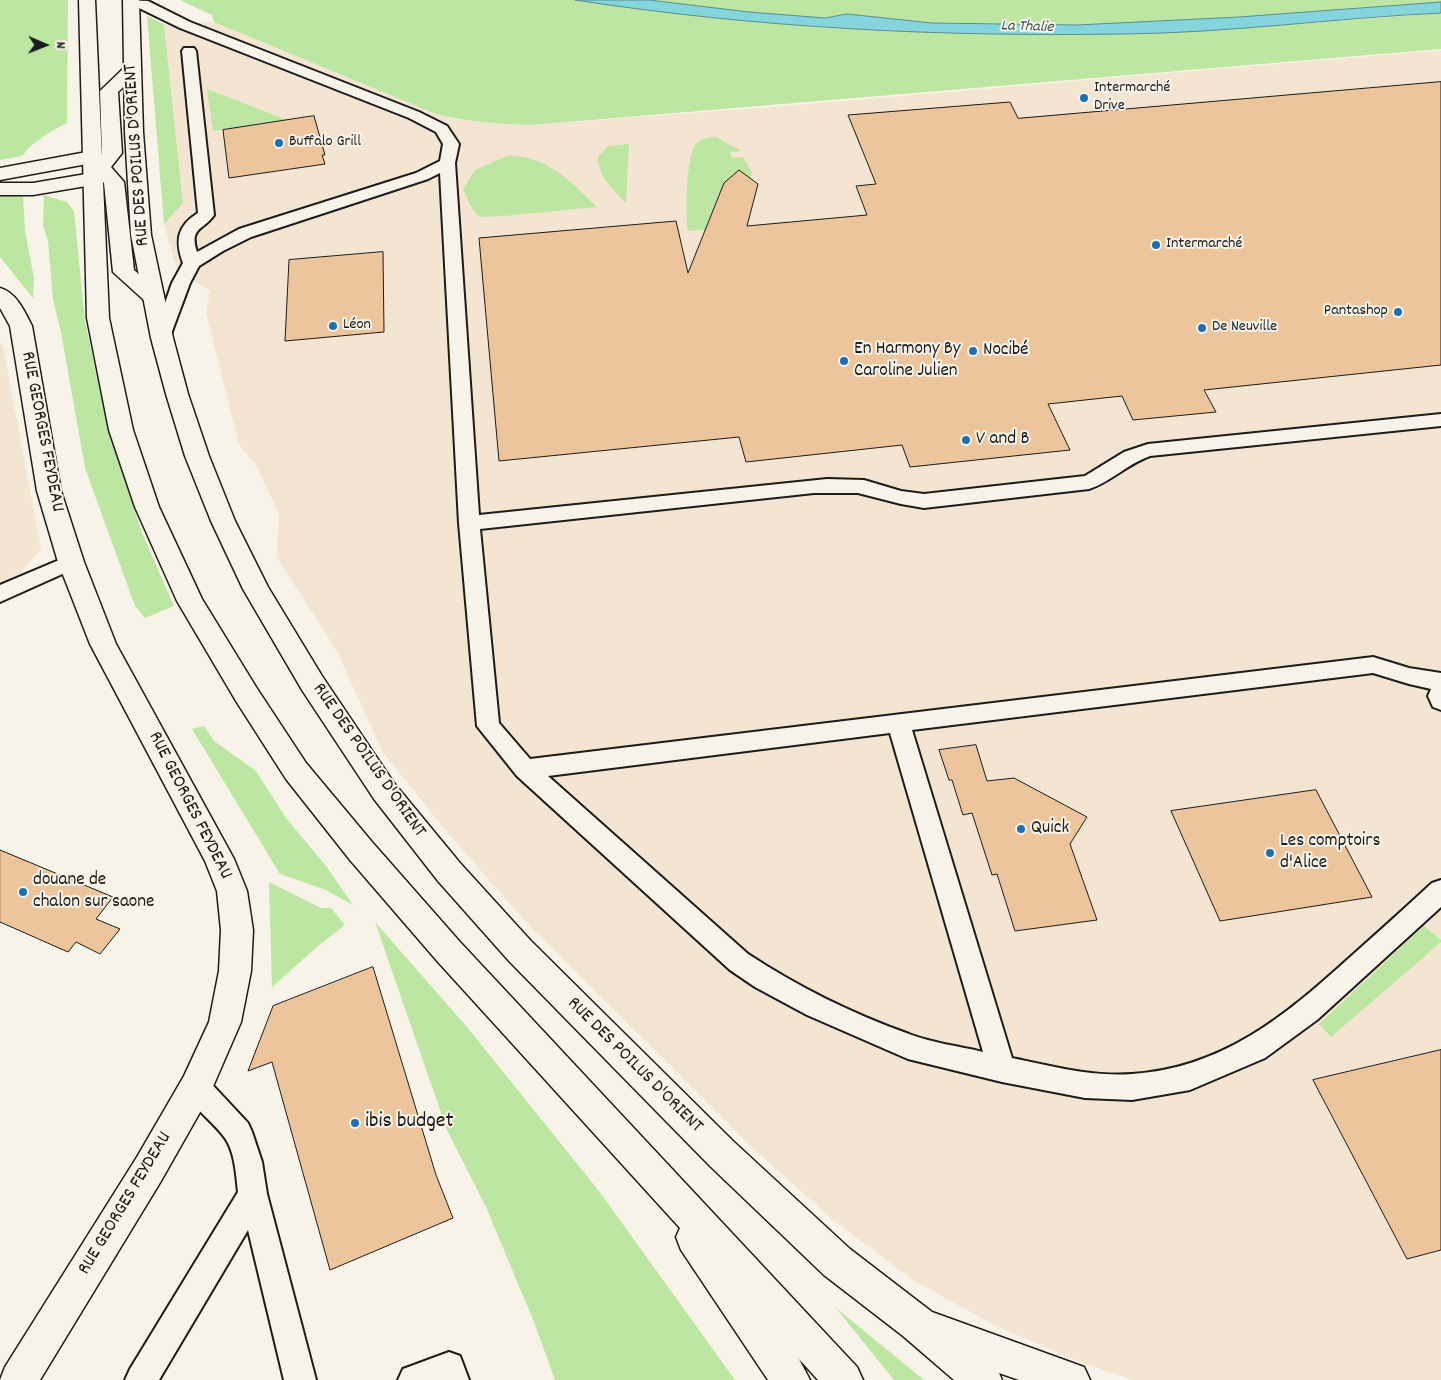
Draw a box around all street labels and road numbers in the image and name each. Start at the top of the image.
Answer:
street label: RUE DES POILUS D'ORIENT [120,63,156,247]
street label: RUE GEORGES FEYDEAU [14,350,68,514]
street label: RUE DES POILUS D'ORIENT [306,680,430,842]
street label: RUE GEORGES FEYDEAU [142,728,236,884]
street label: RUE DES POILUS D'ORIENT [561,993,707,1139]
street label: RUE GEORGES FEYDEAU [74,1128,178,1280]

